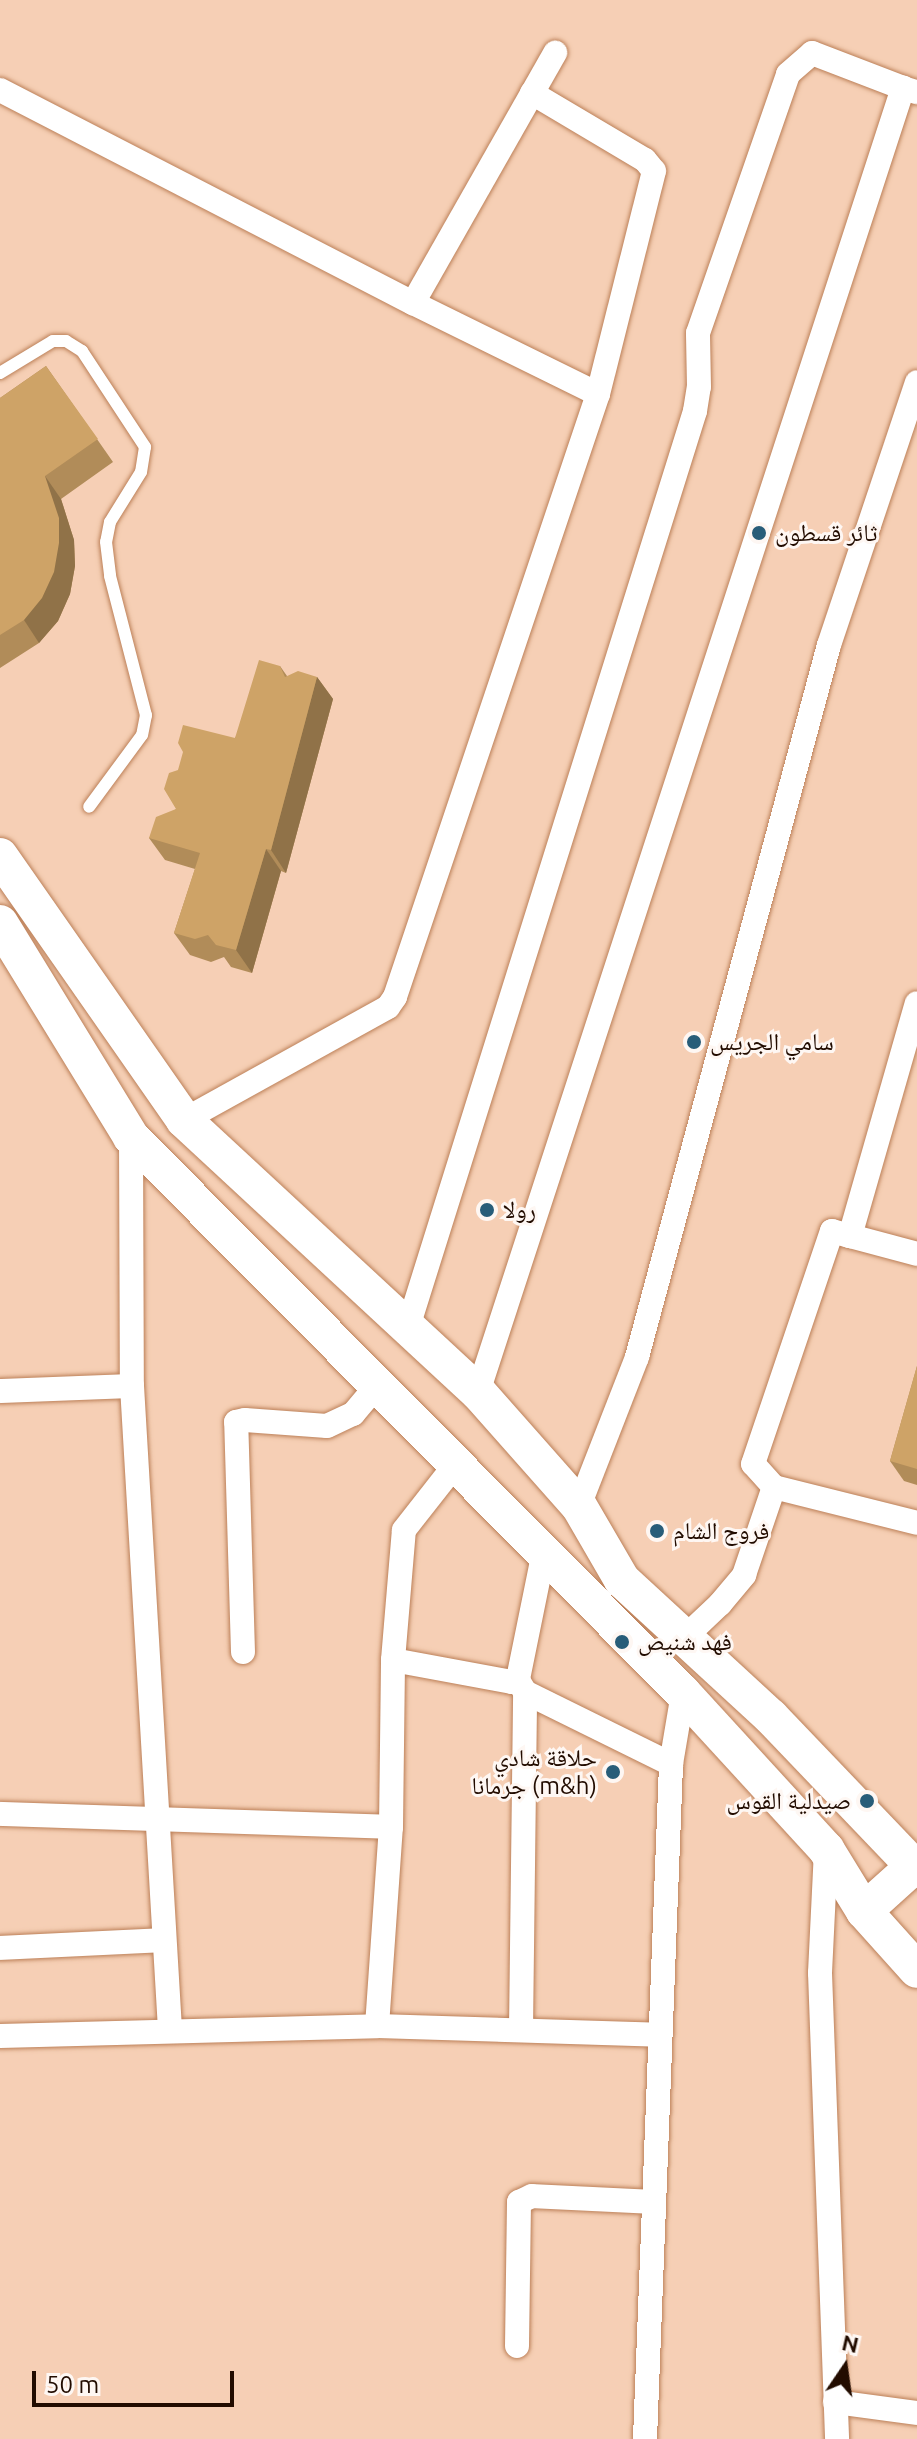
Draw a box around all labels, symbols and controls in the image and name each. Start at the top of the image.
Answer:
place label: ثائر قسطون [775,519,877,547]
marker: ثائر قسطون [750,524,768,542]
place label: سامي الجريس [710,1028,834,1056]
marker: سامي الجريس [685,1033,703,1051]
place label: رولا [503,1196,536,1224]
marker: رولا [478,1201,496,1219]
place label: فروج الشام [673,1517,769,1545]
marker: فروج الشام [648,1522,666,1540]
place label: فهد شنيص [638,1628,732,1656]
marker: فهد شنيص [613,1633,631,1651]
place label: حلاقة شادي جرمانا (m&h) [472,1744,597,1800]
marker: حلاقة شادي جرمانا (m&h) [604,1763,622,1781]
place label: صيدلية القوس [726,1787,851,1815]
marker: صيدلية القوس [858,1792,876,1810]
north arrow [805,2327,885,2407]
text: N [840,2329,861,2357]
scale bar [36,2355,238,2405]
text: 50 m [46,2371,99,2398]

